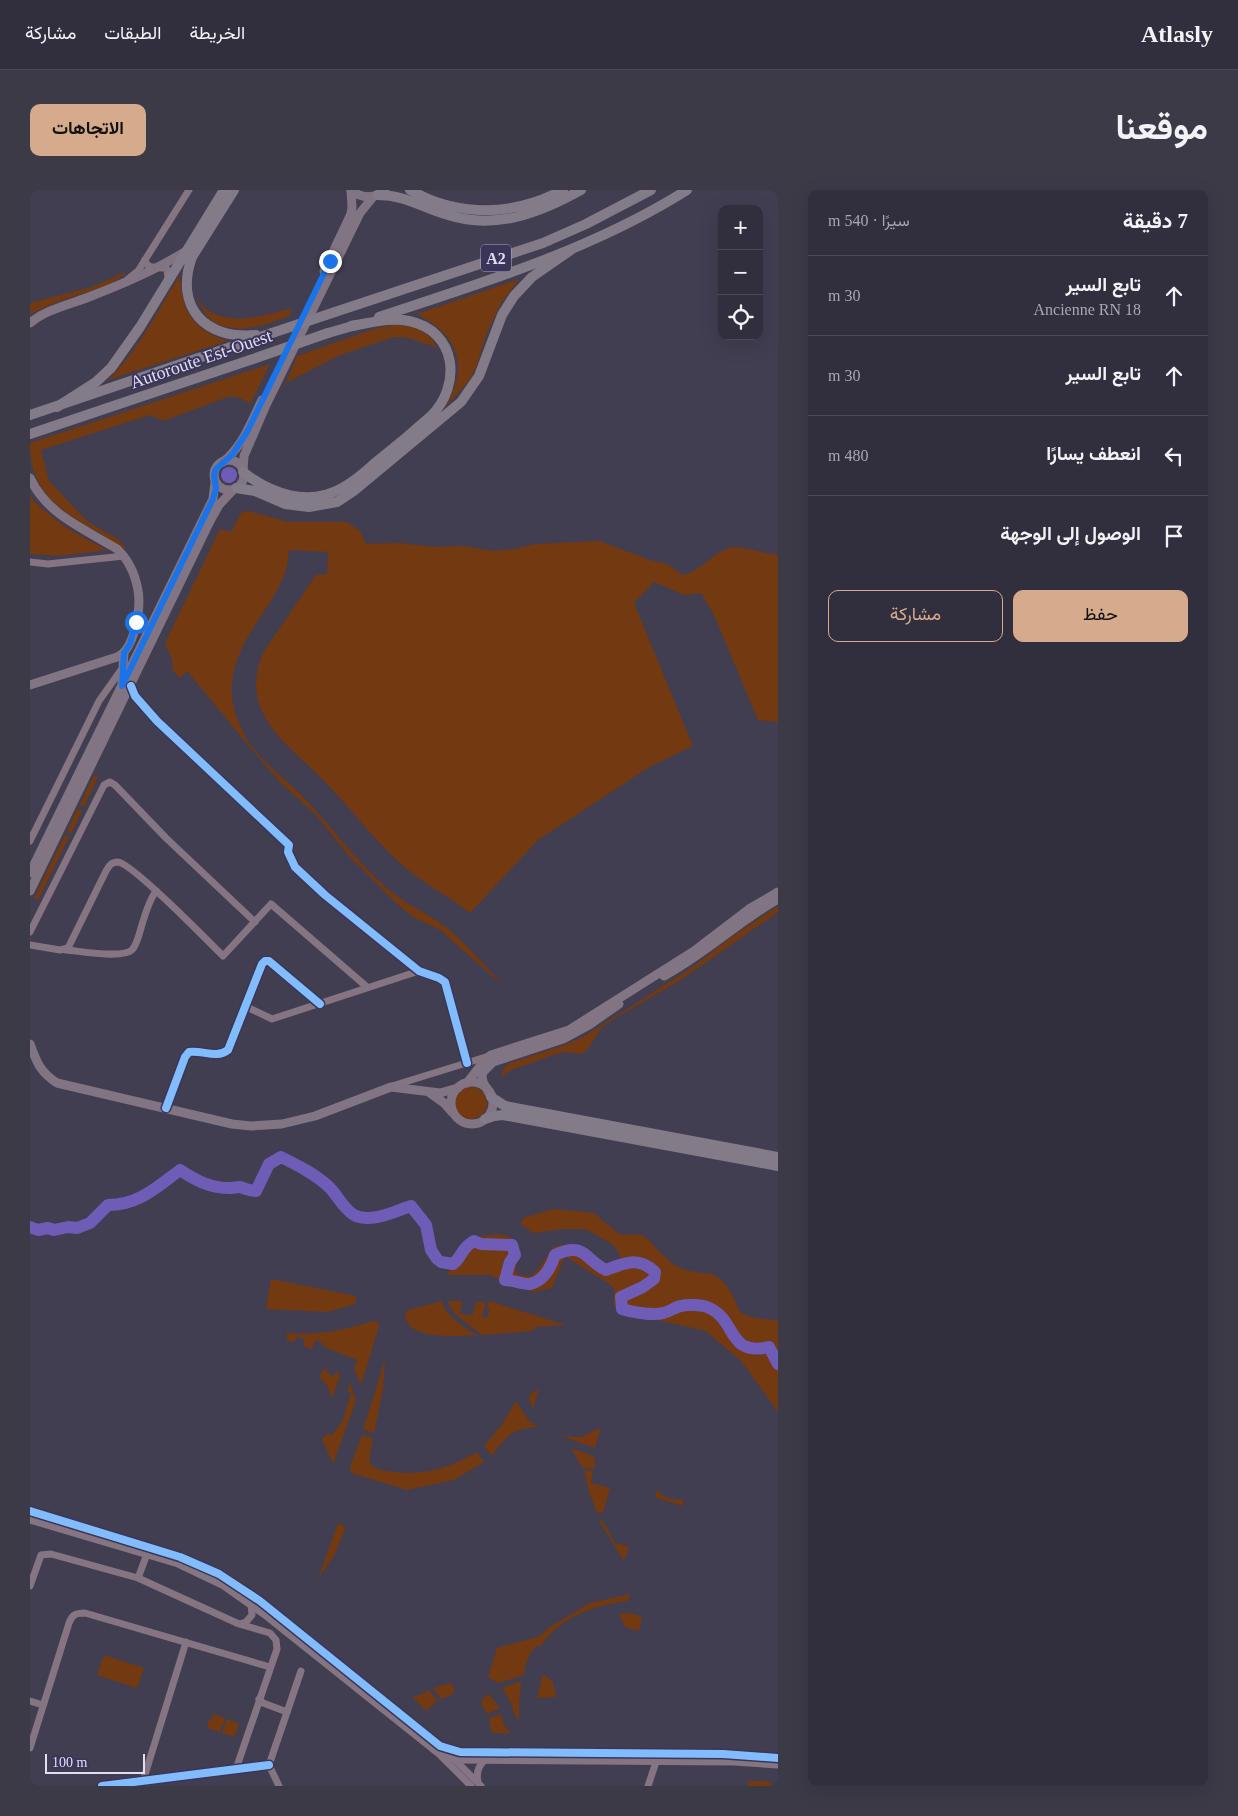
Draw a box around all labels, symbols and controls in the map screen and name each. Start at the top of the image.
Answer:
text: Atlasly [1141,21,1213,47]
text: مشاركة [25,23,76,43]
text: الطبقات [104,23,161,43]
text: الخريطة [189,23,245,43]
button: الاتجاهات [30,104,146,156]
text: موقعنا [1115,108,1208,147]
map controls [718,205,763,340]
button: + [718,205,763,250]
text: 7 دقيقة [1123,209,1188,233]
text: سيرًا · 540 m [828,212,910,229]
road number: A2 [481,244,511,272]
route end [319,250,342,273]
button: − [718,250,763,295]
text: تابع السير [1065,274,1141,295]
icon: ahead [1160,282,1188,310]
text: 30 m [828,287,860,304]
button: locate [718,295,763,340]
text: Ancienne RN 18 [1033,301,1141,318]
street label: Autoroute Est-Ouest [128,325,274,393]
icon: ahead [1160,362,1188,390]
text: تابع السير [1065,363,1141,384]
text: 30 m [828,367,860,384]
icon: left [1160,442,1188,470]
text: انعطف يسارًا [1046,443,1141,464]
text: 480 m [828,447,868,464]
icon: arrive [1160,522,1188,550]
text: الوصول إلى الوجهة [1000,523,1141,544]
button: مشاركة [828,590,1003,642]
button: حفظ [1013,590,1188,642]
route start [125,611,148,634]
scale bar [45,1751,145,1774]
text: 100 m [52,1755,87,1770]

